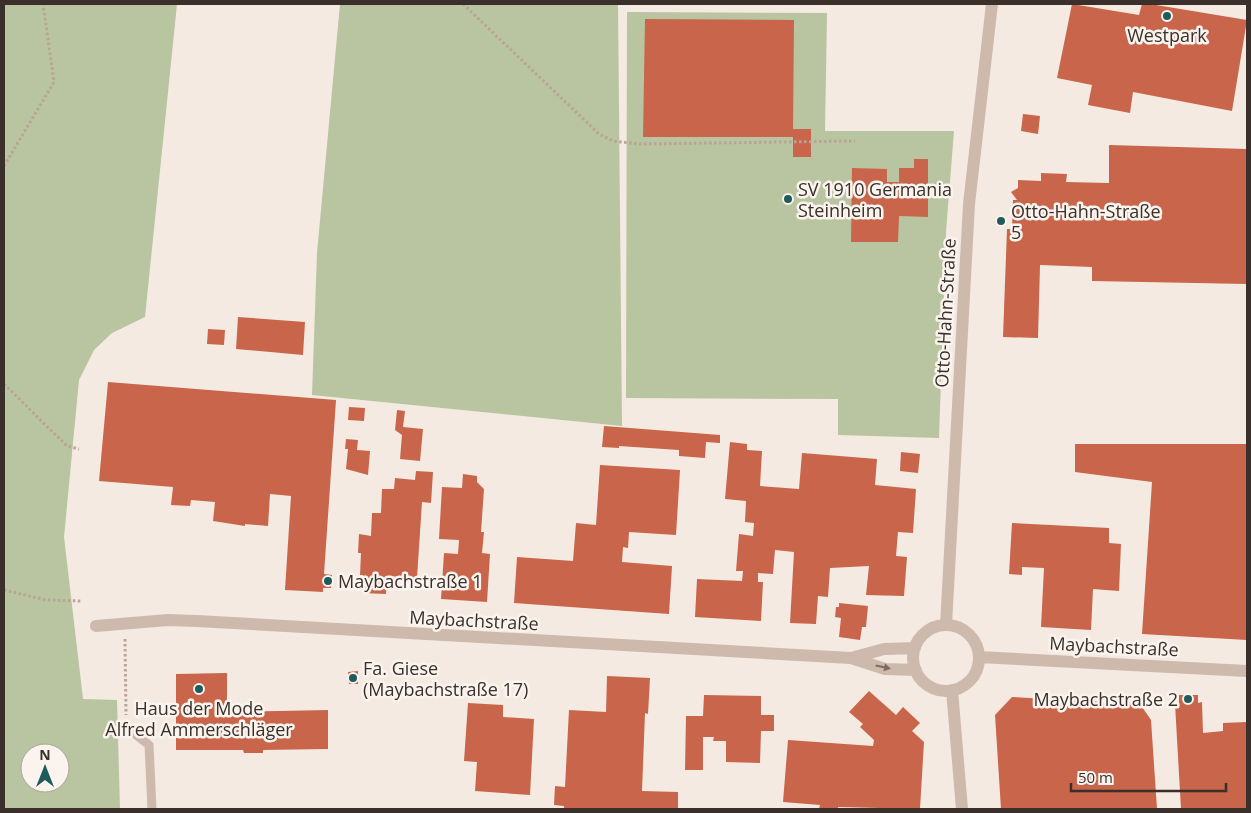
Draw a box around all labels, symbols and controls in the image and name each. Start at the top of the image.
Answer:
marker: Westpark [1161,10,1173,22]
place label: Westpark [1127,23,1207,47]
place label: SV 1910 Germania Steinheim [798,177,952,222]
marker: SV 1910 Germania Steinheim [782,193,794,205]
place label: Otto-Hahn-Straße 5 [1011,199,1161,244]
marker: Otto-Hahn-Straße 5 [995,215,1007,227]
street label: Otto-Hahn-Straße [929,238,961,388]
place label: Maybachstraße 1 [338,569,483,593]
marker: Maybachstraße 1 [322,575,334,587]
street label: Maybachstraße [409,605,539,635]
street label: Maybachstraße [1049,631,1179,661]
place label: Fa. Giese (Maybachstraße 17) [363,656,528,701]
one-way arrow [875,663,890,671]
marker: Fa. Giese (Maybachstraße 17) [347,672,359,684]
marker: Haus der Mode Alfred Ammerschläger [193,683,205,695]
place label: Maybachstraße 2 [1033,687,1178,711]
marker: Maybachstraße 2 [1182,693,1194,705]
place label: Haus der Mode Alfred Ammerschläger [105,696,293,741]
north arrow [20,743,70,793]
text: N [39,745,51,764]
scale bar [1071,760,1226,792]
text: 50 m [1078,767,1113,787]

